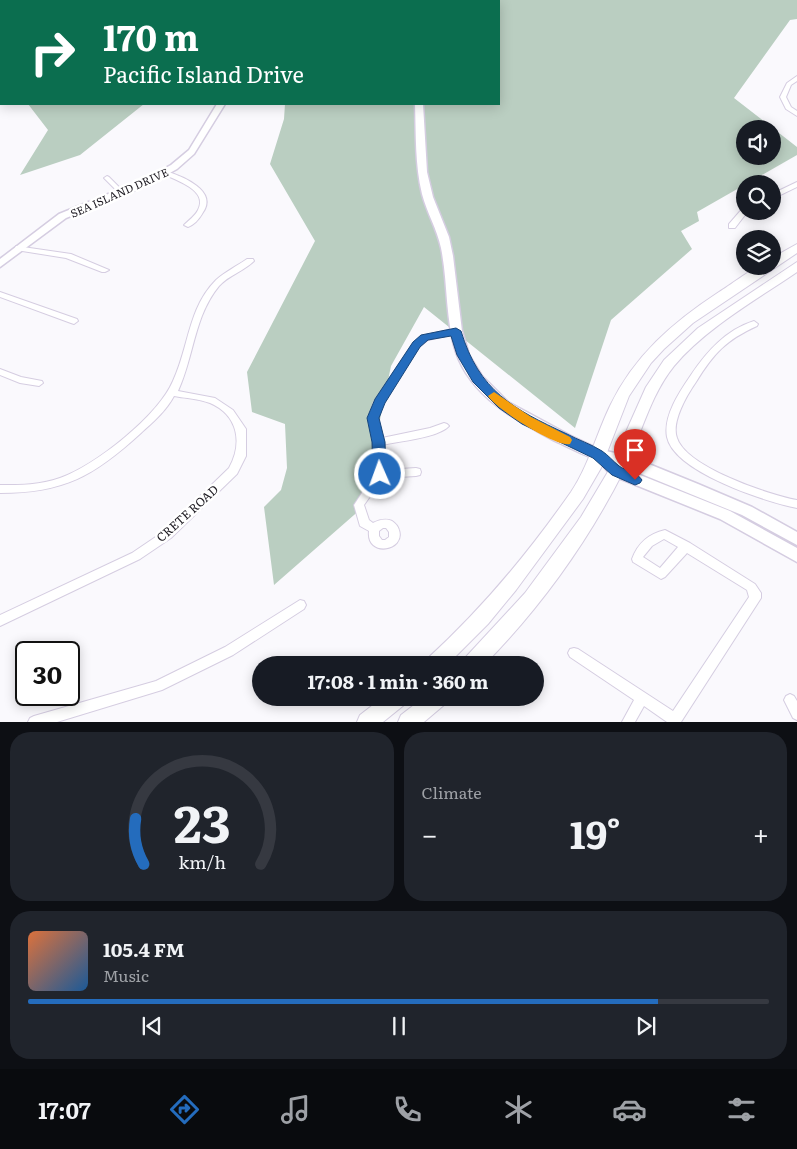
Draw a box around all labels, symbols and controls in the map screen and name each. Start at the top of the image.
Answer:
text: 170 m [103,10,199,62]
icon: right [20,20,85,85]
text: Pacific Island Drive [103,57,304,90]
map controls [736,120,781,275]
button: sound [736,120,781,165]
street label: SEA ISLAND DRIVE [67,163,171,221]
button: search [736,175,781,220]
button: layers [736,230,781,275]
pin [614,429,656,480]
icon: arrive [621,436,649,464]
position arrow [353,447,405,499]
street label: CRETE ROAD [152,480,222,546]
speed limit sign: 30 [15,641,80,706]
text: 17:08 · 1 min · 360 m [307,667,489,695]
text: Climate [422,780,482,804]
text: 23 [173,781,230,859]
text: 19° [570,804,621,861]
text: − [422,812,438,854]
text: + [753,812,769,854]
text: km/h [178,848,226,875]
text: 105.4 FM [103,935,185,963]
text: Music [103,963,149,987]
icon: previous [138,1012,166,1040]
icon: pause [385,1012,413,1040]
icon: next [632,1012,660,1040]
icon: directions [167,1092,202,1127]
icon: music [278,1092,313,1127]
icon: phone [390,1092,425,1127]
icon: climate [501,1092,536,1127]
icon: car [612,1092,647,1127]
icon: filters [724,1092,759,1127]
text: 17:07 [38,1093,91,1126]

